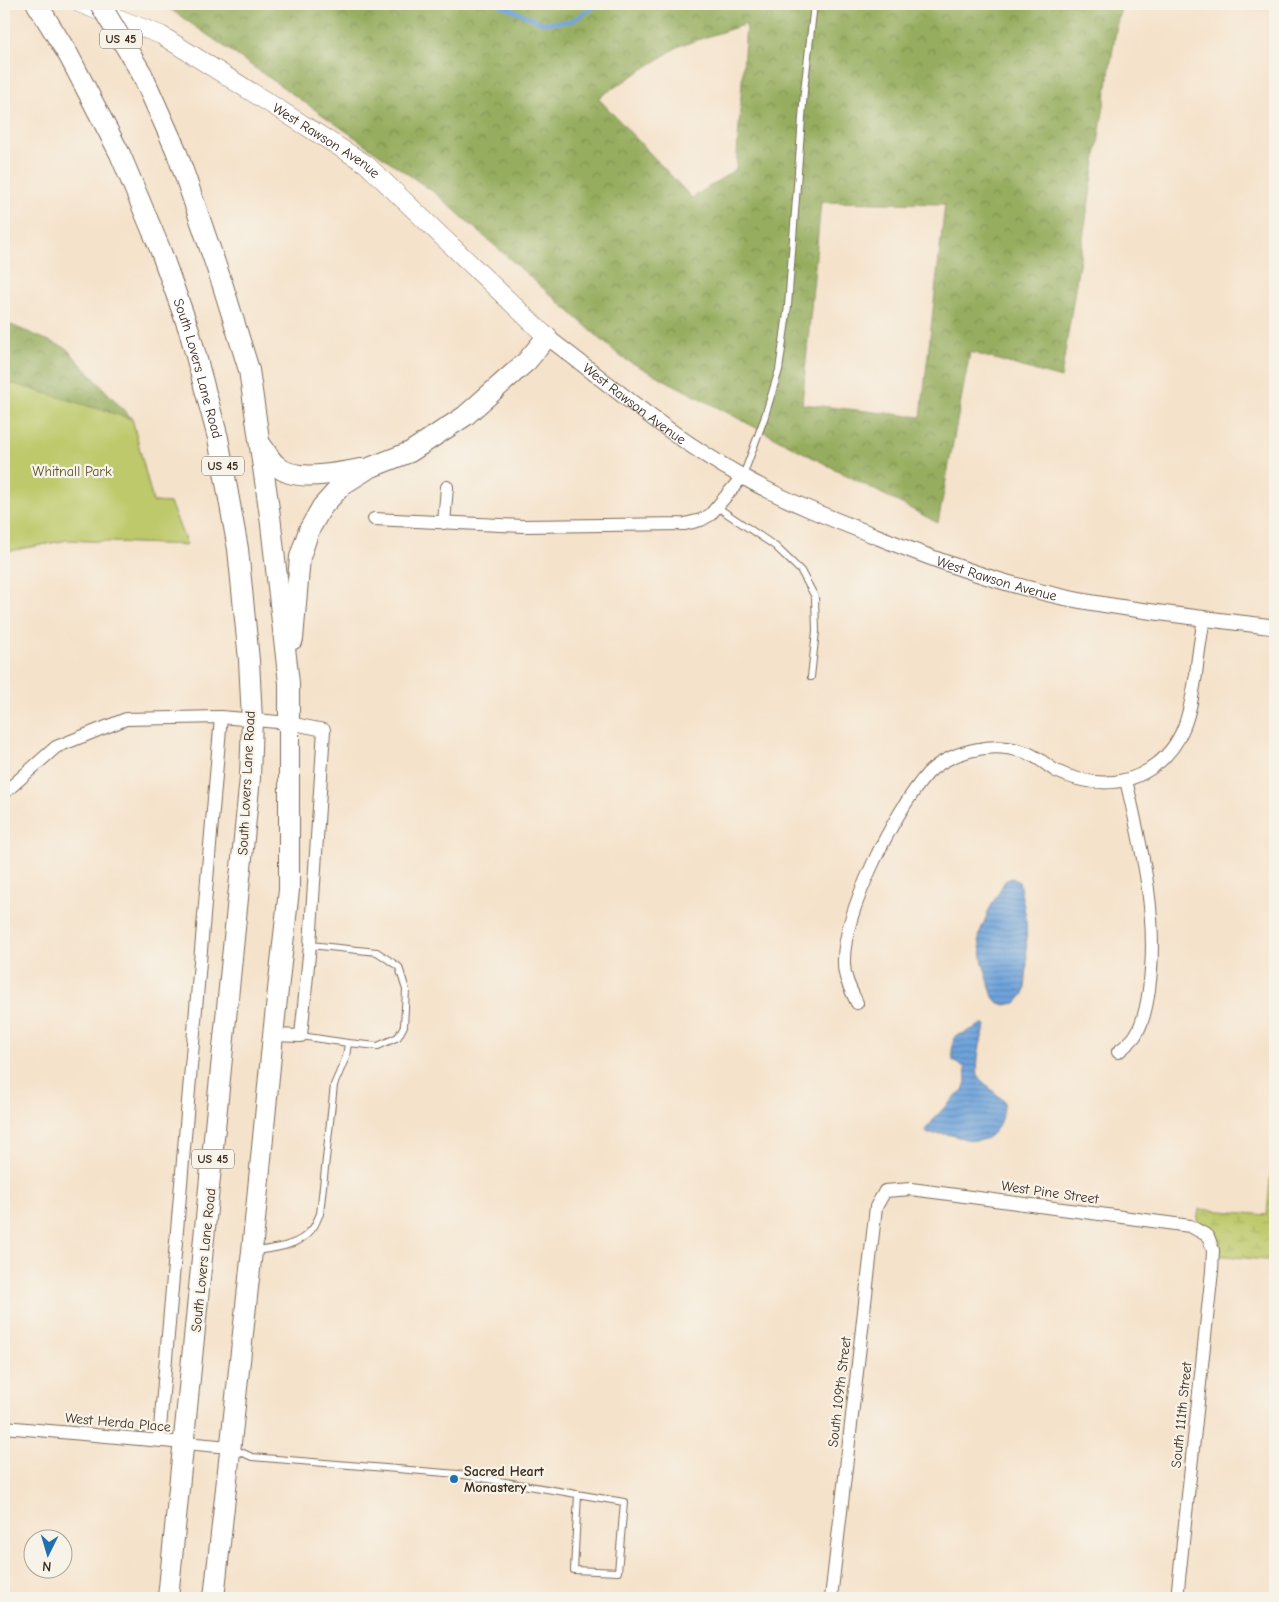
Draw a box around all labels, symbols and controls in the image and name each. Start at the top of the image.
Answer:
road number: US 45 [100,30,142,48]
street label: West Rawson Avenue [269,99,383,182]
street label: South Lovers Lane Road [169,296,226,440]
street label: West Rawson Avenue [579,360,689,448]
road number: US 45 [202,456,244,476]
park label: Whitnall Park [32,463,112,480]
street label: West Rawson Avenue [934,552,1059,605]
street label: South Lovers Lane Road [234,710,259,856]
road number: US 45 [192,1150,234,1168]
street label: West Pine Street [1000,1177,1101,1208]
street label: South Lovers Lane Road [187,1187,220,1333]
street label: South 109th Street [824,1335,855,1448]
street label: South 111th Street [1167,1360,1196,1469]
street label: West Herda Place [64,1409,172,1436]
place label: Sacred Heart Monastery [464,1463,544,1496]
marker: Sacred Heart Monastery [448,1473,460,1485]
north arrow [22,1530,72,1580]
text: N [42,1558,52,1575]

